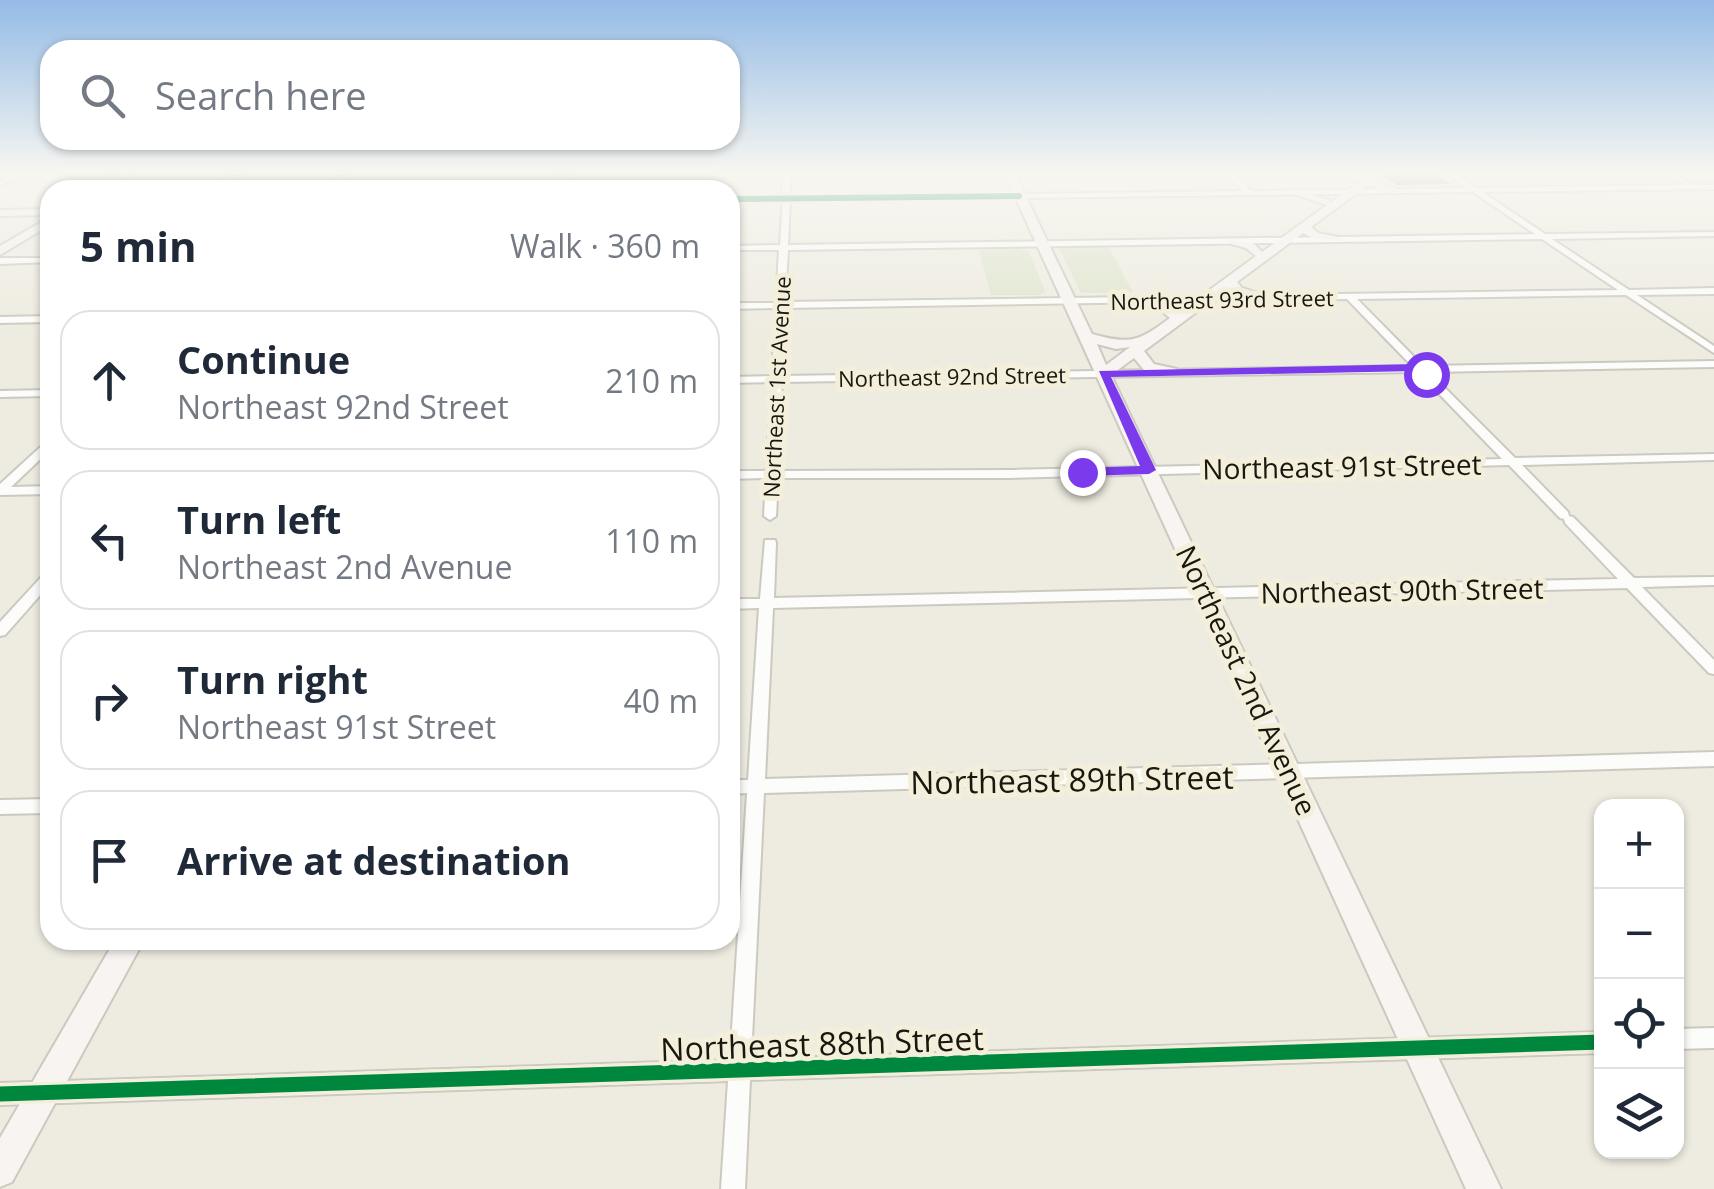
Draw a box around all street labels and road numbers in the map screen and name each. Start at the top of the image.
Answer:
street label: Northeast 1st Avenue [755,275,797,499]
street label: Northeast 93rd Street [1110,282,1334,316]
street label: Northeast 92nd Street [838,359,1066,393]
street label: Northeast 91st Street [1202,445,1482,487]
street label: Northeast 2nd Avenue [1168,539,1326,821]
street label: Northeast 90th Street [1260,569,1544,611]
street label: Northeast 89th Street [910,755,1234,803]
street label: Northeast 88th Street [660,1016,984,1070]

